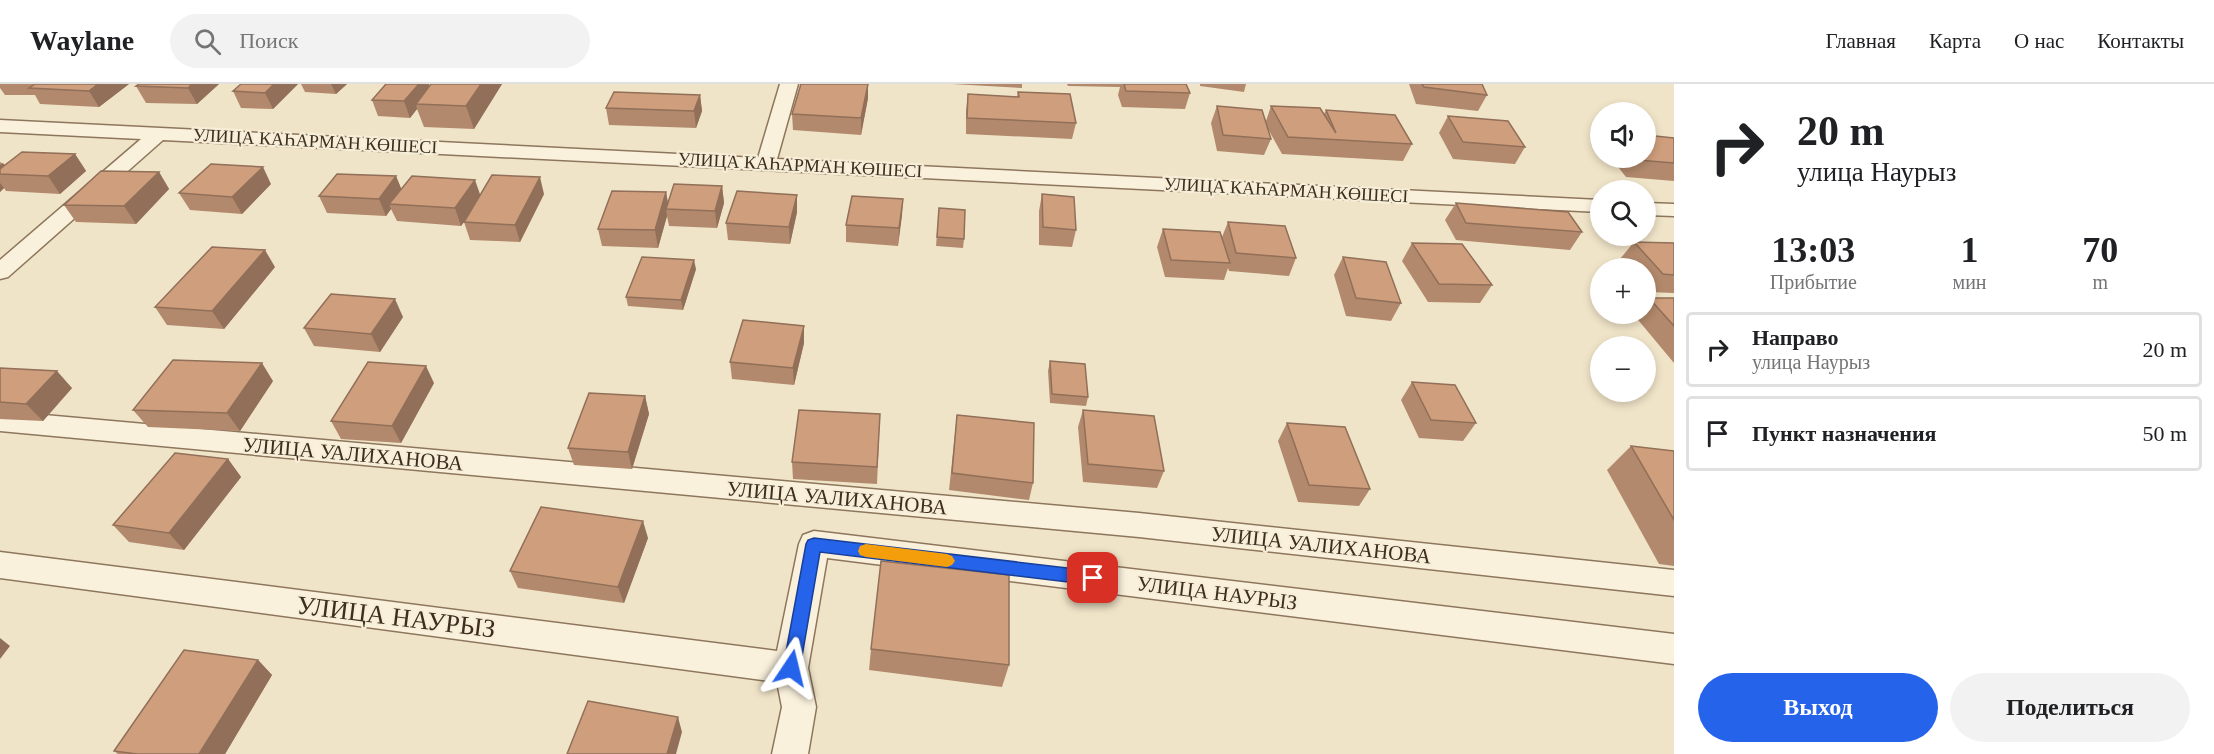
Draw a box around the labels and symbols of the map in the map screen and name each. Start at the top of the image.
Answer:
street label: УЛИЦА КАҺАРМАН КӨШЕСІ [192,125,438,157]
street label: УЛИЦА КАҺАРМАН КӨШЕСІ [677,149,923,181]
street label: УЛИЦА КАҺАРМАН КӨШЕСІ [1163,174,1409,206]
street label: УЛИЦА УАЛИХАНОВА [242,432,465,476]
street label: УЛИЦА УАЛИХАНОВА [726,476,949,520]
street label: УЛИЦА УАЛИХАНОВА [1210,521,1433,569]
pin [1067,552,1118,603]
street label: УЛИЦА НАУРЫЗ [1135,571,1299,615]
street label: УЛИЦА НАУРЫЗ [295,590,497,644]
position arrow [759,636,823,700]

